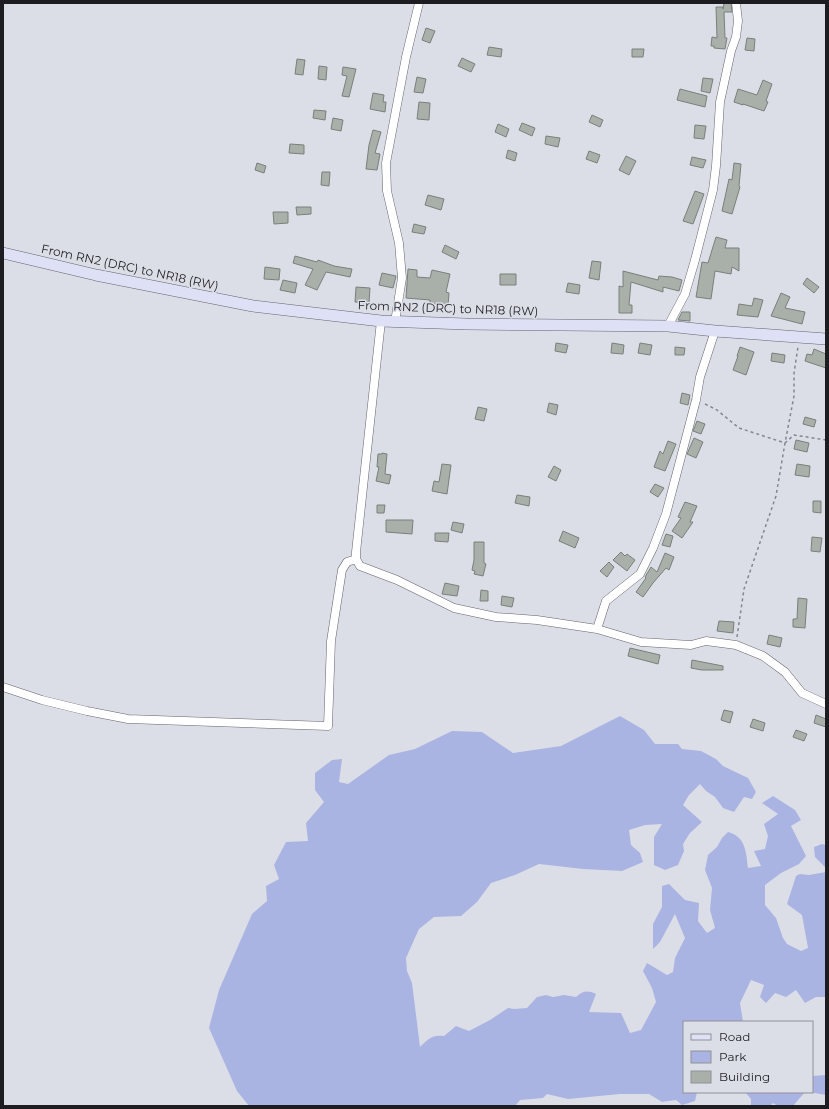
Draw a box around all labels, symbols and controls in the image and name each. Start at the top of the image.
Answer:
street label: From RN2 (DRC) to NR18 (RW) [40,241,220,293]
street label: From RN2 (DRC) to NR18 (RW) [357,297,539,319]
legend [683,1021,813,1093]
text: Road [719,1029,750,1044]
text: Park [719,1049,747,1064]
text: Building [719,1069,770,1084]

